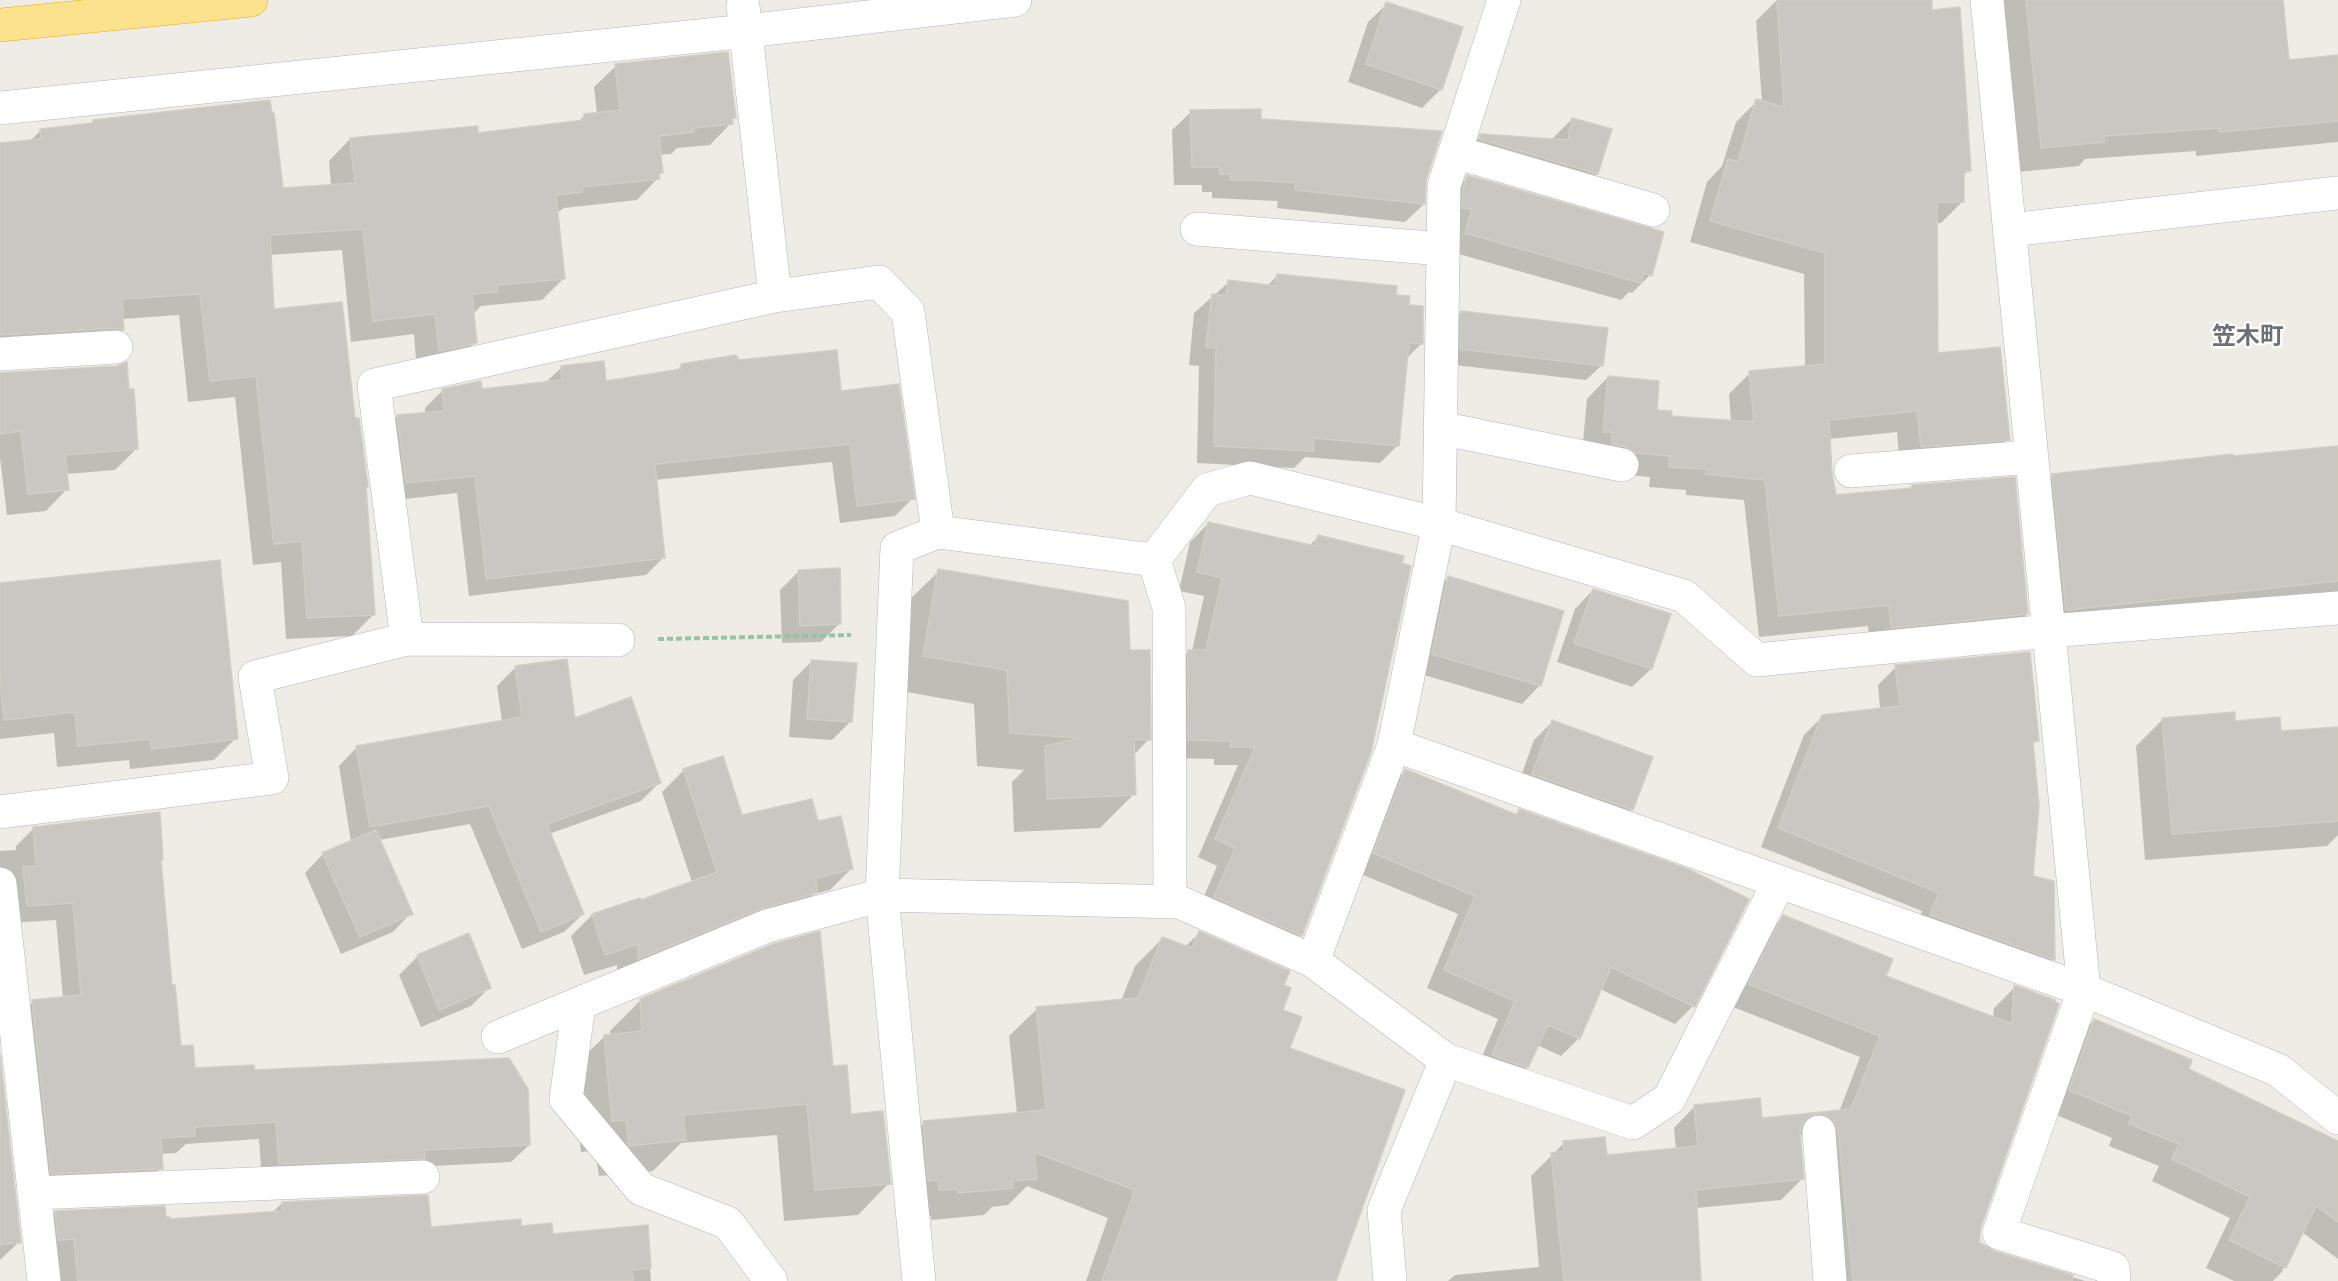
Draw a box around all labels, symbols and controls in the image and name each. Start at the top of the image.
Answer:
district label: 笠木町 [2212,323,2284,351]

